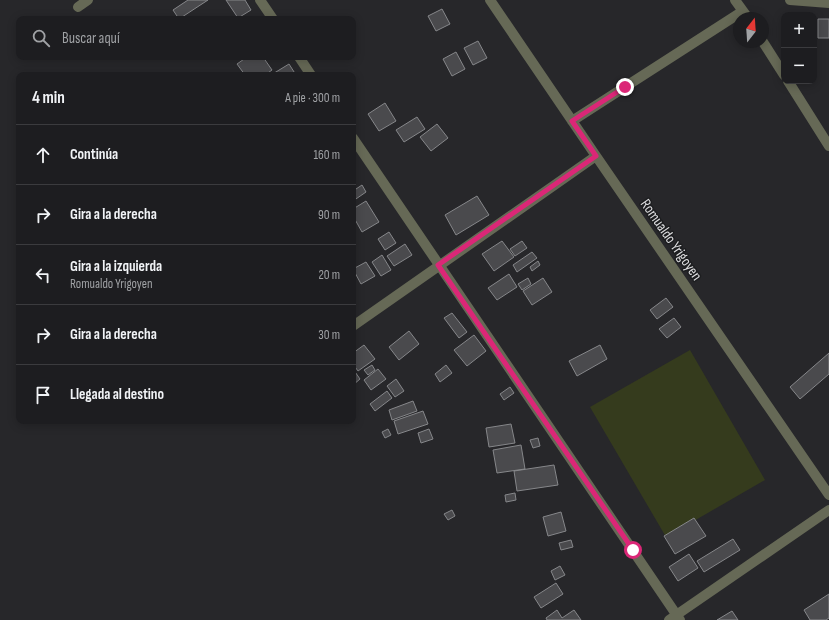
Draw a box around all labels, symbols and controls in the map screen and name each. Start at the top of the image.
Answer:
north arrow [733,12,769,48]
map controls [781,12,817,84]
button: + [781,12,817,48]
search box [16,16,356,60]
icon: search [30,27,52,49]
text: Buscar aquí [62,29,120,48]
button: − [781,48,817,84]
route end [616,78,634,96]
text: 4 min [32,88,65,108]
text: A pie · 300 m [285,90,340,106]
icon: ahead [32,144,54,166]
text: Continúa [70,145,118,164]
text: 160 m [314,147,340,163]
street label: Romualdo Yrigoyen [636,196,706,284]
icon: right [32,204,54,226]
text: Gira a la derecha [70,205,157,224]
text: 90 m [318,207,340,223]
text: Gira a la izquierda [70,257,162,276]
icon: left [32,264,54,286]
text: 20 m [318,267,340,283]
text: Romualdo Yrigoyen [70,276,153,292]
icon: right [32,324,54,346]
text: Gira a la derecha [70,325,157,344]
text: 30 m [318,327,340,343]
icon: arrive [32,384,54,406]
text: Llegada al destino [70,385,164,404]
route start [624,541,642,559]

